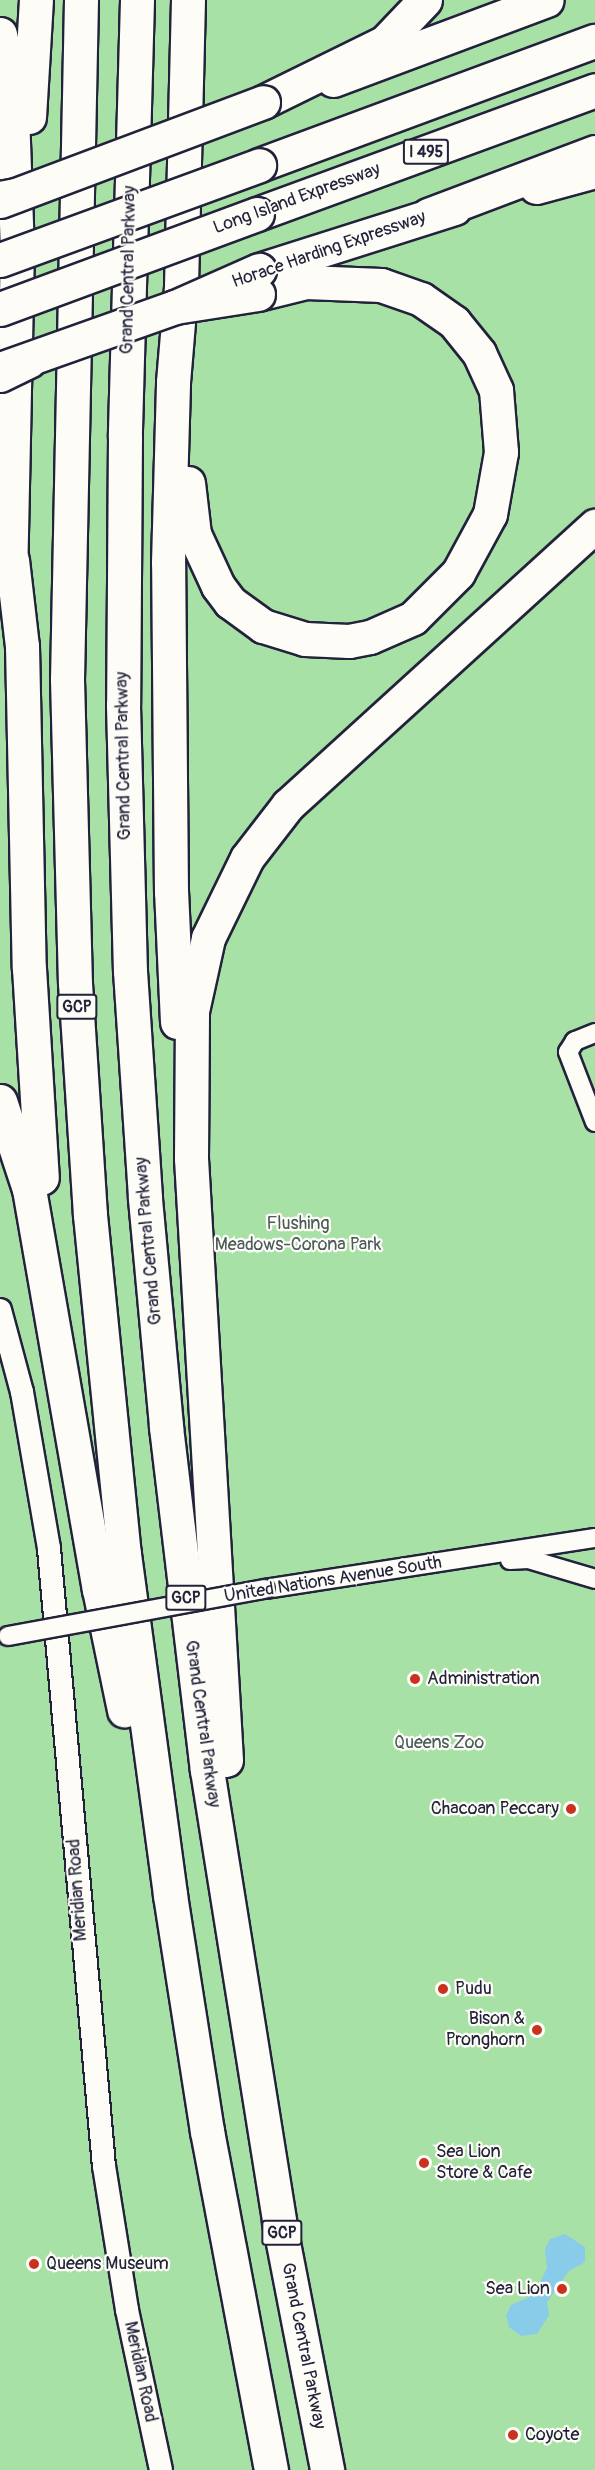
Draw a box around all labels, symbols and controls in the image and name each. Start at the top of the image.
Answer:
road number: I 495 [402,139,450,165]
street label: Long Island Expressway [211,159,383,239]
street label: Grand Central Parkway [117,185,141,355]
street label: Horace Harding Expressway [229,207,429,293]
street label: Grand Central Parkway [112,671,136,841]
road number: GCP [56,994,98,1020]
street label: Grand Central Parkway [131,1156,167,1326]
park label: Flushing Meadows-Corona Park [215,1214,381,1256]
street label: United Nations Avenue South [223,1552,443,1608]
road number: GCP [165,1585,207,1611]
street label: Grand Central Parkway [180,1639,224,1809]
place label: Administration [427,1668,540,1690]
marker: Administration [408,1672,422,1686]
park label: Queens Zoo [394,1732,484,1754]
place label: Chacoan Peccary [431,1798,559,1820]
marker: Chacoan Peccary [564,1802,578,1816]
street label: Meridian Road [64,1838,92,1942]
place label: Pudu [455,1978,492,2000]
marker: Pudu [436,1982,450,1996]
place label: Bison & Pronghorn [446,2009,525,2052]
marker: Bison & Pronghorn [530,2023,544,2037]
place label: Sea Lion Store & Cafe [436,2142,532,2184]
marker: Sea Lion Store & Cafe [417,2156,431,2170]
road number: GCP [261,2220,303,2246]
place label: Queens Museum [46,2253,169,2275]
marker: Queens Museum [27,2257,41,2271]
street label: Grand Central Parkway [276,2261,330,2431]
place label: Sea Lion [485,2278,550,2300]
marker: Sea Lion [555,2282,569,2296]
street label: Meridian Road [119,2320,161,2424]
place label: Coyote [525,2424,579,2446]
marker: Coyote [506,2428,520,2442]

